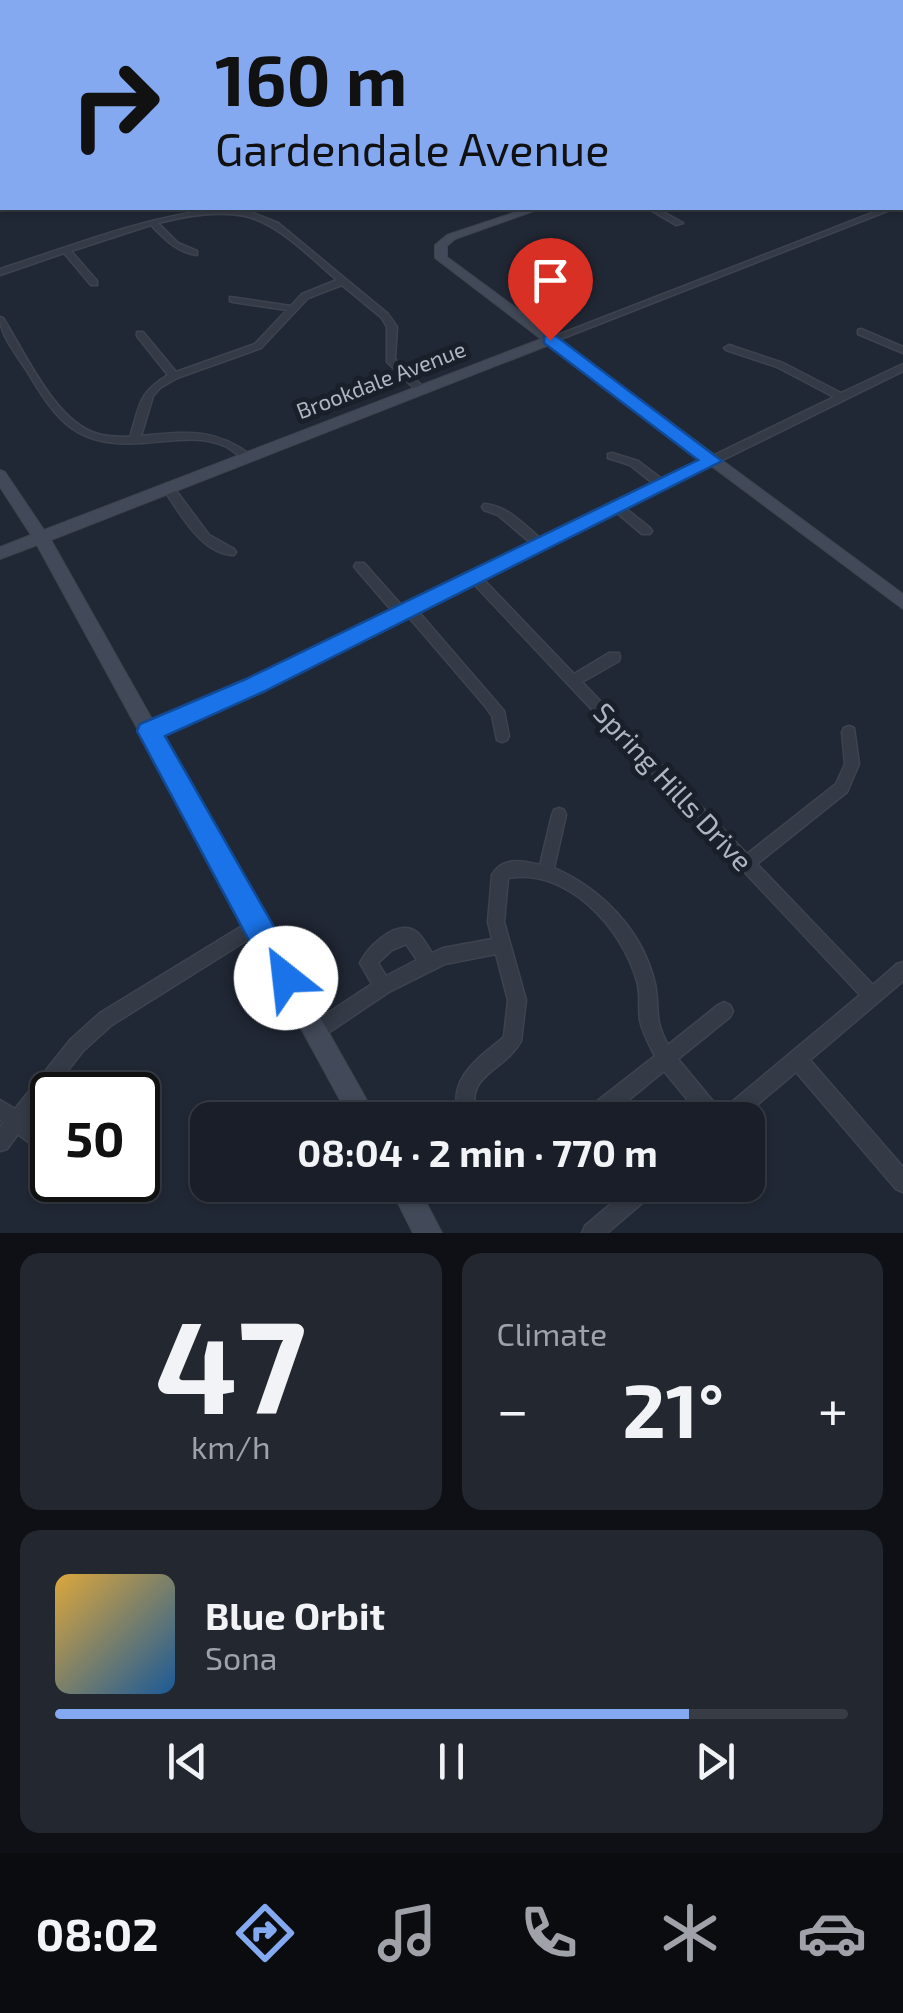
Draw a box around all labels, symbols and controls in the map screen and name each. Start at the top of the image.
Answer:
text: 160 m [215,36,408,120]
icon: right [50,40,180,170]
text: Gardendale Avenue [215,121,609,175]
pin [508,238,593,341]
icon: arrive [523,253,578,308]
street label: Brookdale Avenue [292,335,469,423]
street label: Spring Hills Drive [587,695,760,877]
position arrow [234,926,338,1030]
speed limit sign: 50 [30,1072,160,1202]
text: 08:04 · 2 min · 770 m [297,1129,658,1175]
text: 47 [155,1284,306,1440]
text: Climate [497,1314,607,1352]
text: 21° [622,1363,724,1453]
text: − [497,1375,529,1441]
text: + [818,1375,848,1441]
text: km/h [191,1427,270,1465]
text: Blue Orbit [205,1592,385,1638]
text: Sona [205,1638,277,1676]
icon: previous [160,1734,215,1789]
icon: pause [424,1734,479,1789]
icon: next [688,1734,743,1789]
icon: directions [230,1898,300,1968]
icon: music [372,1898,442,1968]
icon: phone [514,1898,584,1968]
icon: climate [655,1898,725,1968]
icon: car [797,1898,867,1968]
text: 08:02 [36,1906,158,1960]

